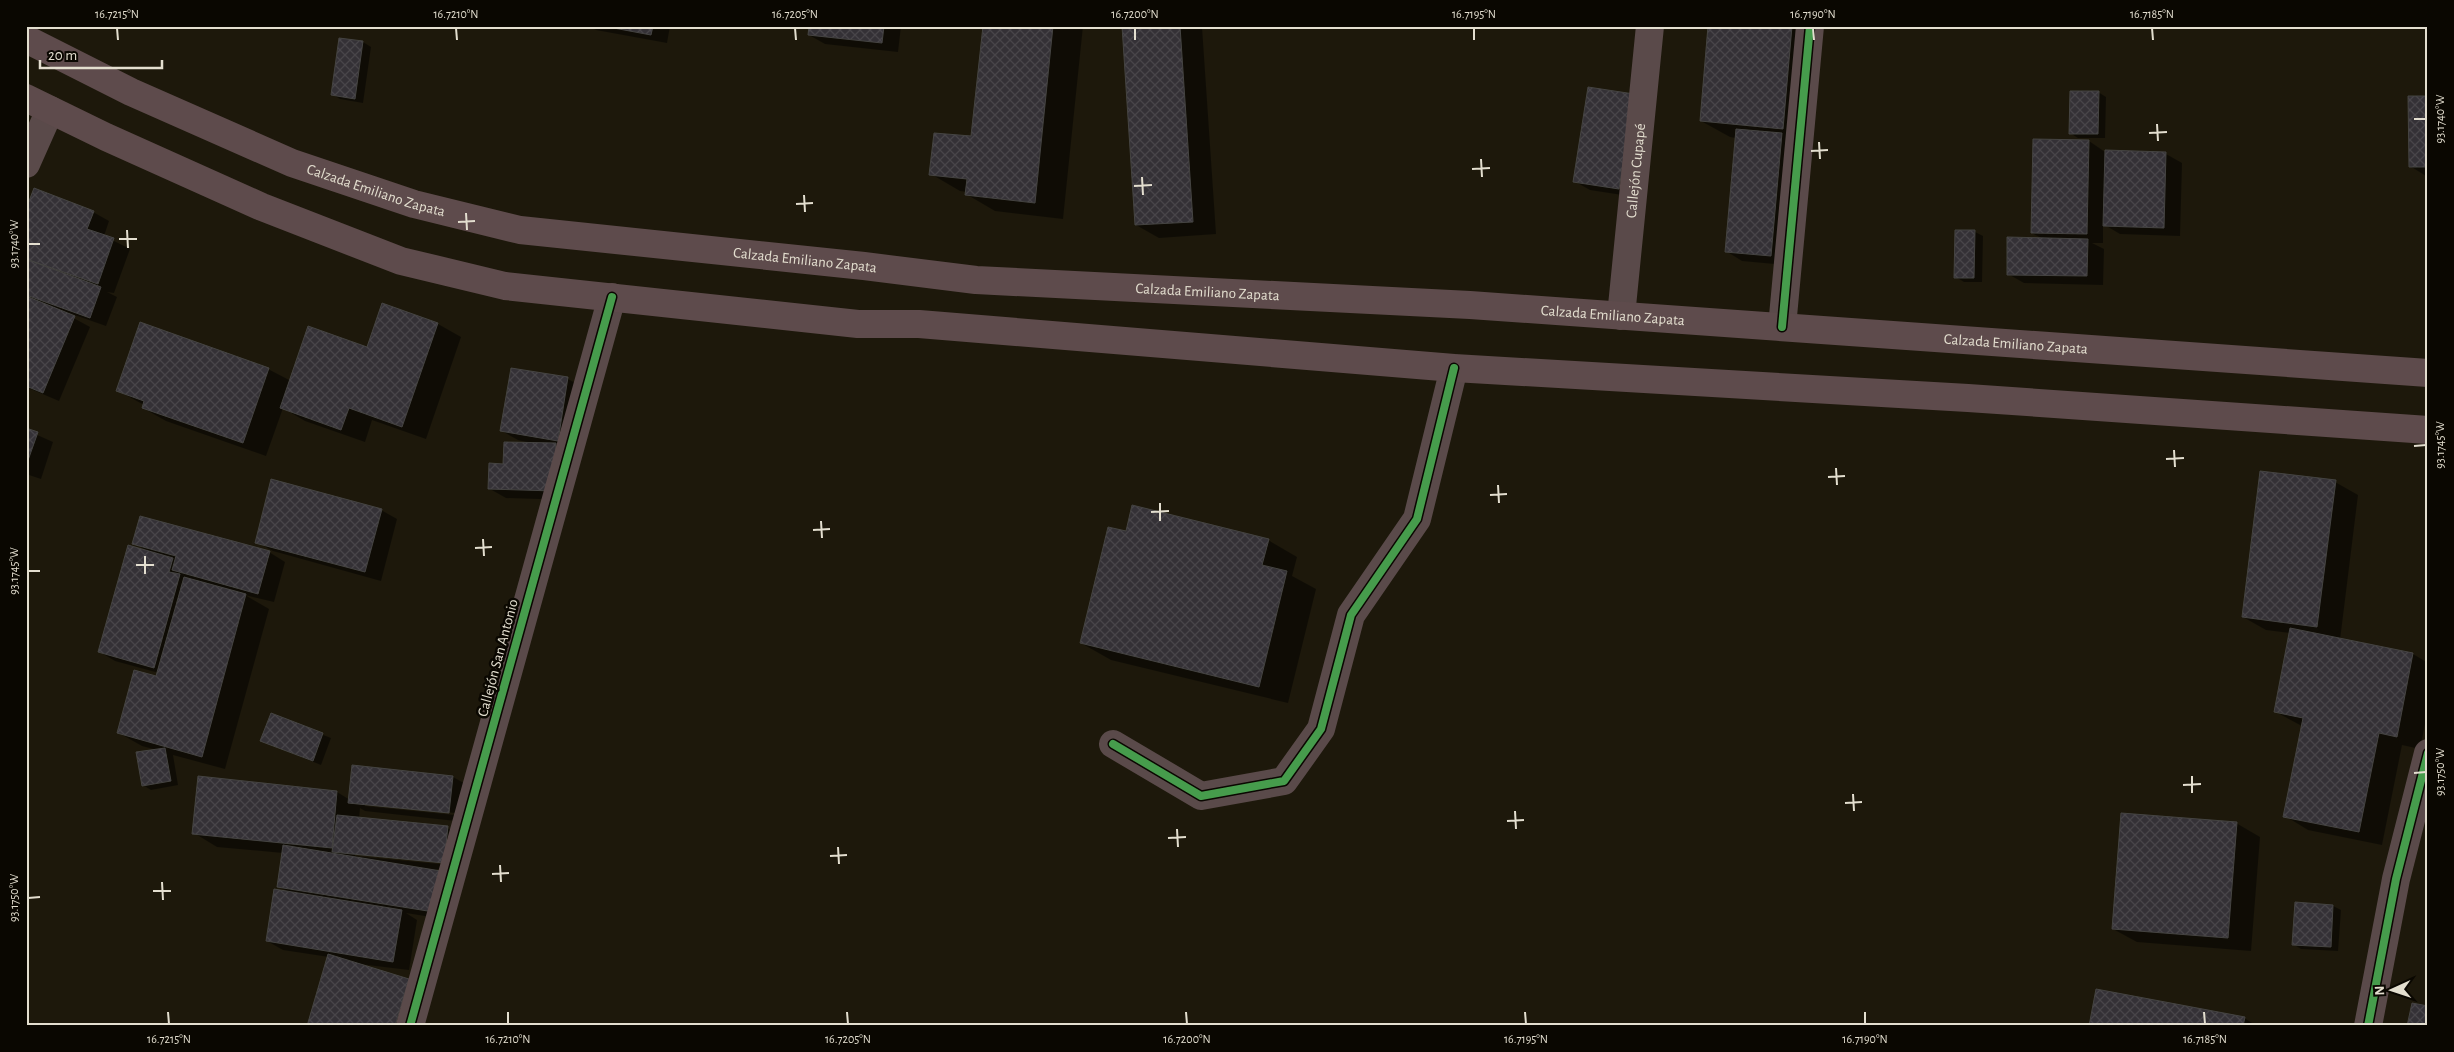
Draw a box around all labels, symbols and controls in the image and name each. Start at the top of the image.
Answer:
text: 16.7215°N [95,8,139,20]
text: 16.7210°N [433,8,479,20]
text: 16.7205°N [772,8,818,20]
text: 16.7200°N [1111,8,1159,20]
text: 16.7195°N [1452,8,1496,20]
text: 16.7190°N [1790,8,1836,20]
text: 16.7185°N [2130,8,2174,20]
scale bar [40,38,162,70]
text: 20 m [48,48,77,63]
text: 93.1740°W [2434,94,2446,143]
street label: Callejón Cupapé [1623,123,1648,219]
street label: Calzada Emiliano Zapata [305,161,447,219]
text: 93.1740°W [8,219,20,268]
street label: Calzada Emiliano Zapata [732,245,878,275]
street label: Calzada Emiliano Zapata [1135,281,1280,303]
street label: Calzada Emiliano Zapata [1540,303,1685,328]
street label: Calzada Emiliano Zapata [1943,331,2088,356]
text: 93.1745°W [2434,421,2446,469]
text: 93.1745°W [8,547,20,595]
street label: Callejón San Antonio [475,598,521,718]
text: 93.1750°W [2434,748,2446,796]
text: 93.1750°W [8,874,20,922]
north arrow [2366,964,2416,1014]
text: N [2373,985,2387,996]
text: 16.7215°N [147,1033,191,1045]
text: 16.7210°N [485,1033,531,1045]
text: 16.7205°N [825,1033,871,1045]
text: 16.7200°N [1163,1033,1211,1045]
text: 16.7195°N [1504,1033,1548,1045]
text: 16.7190°N [1842,1033,1888,1045]
text: 16.7185°N [2183,1033,2227,1045]

